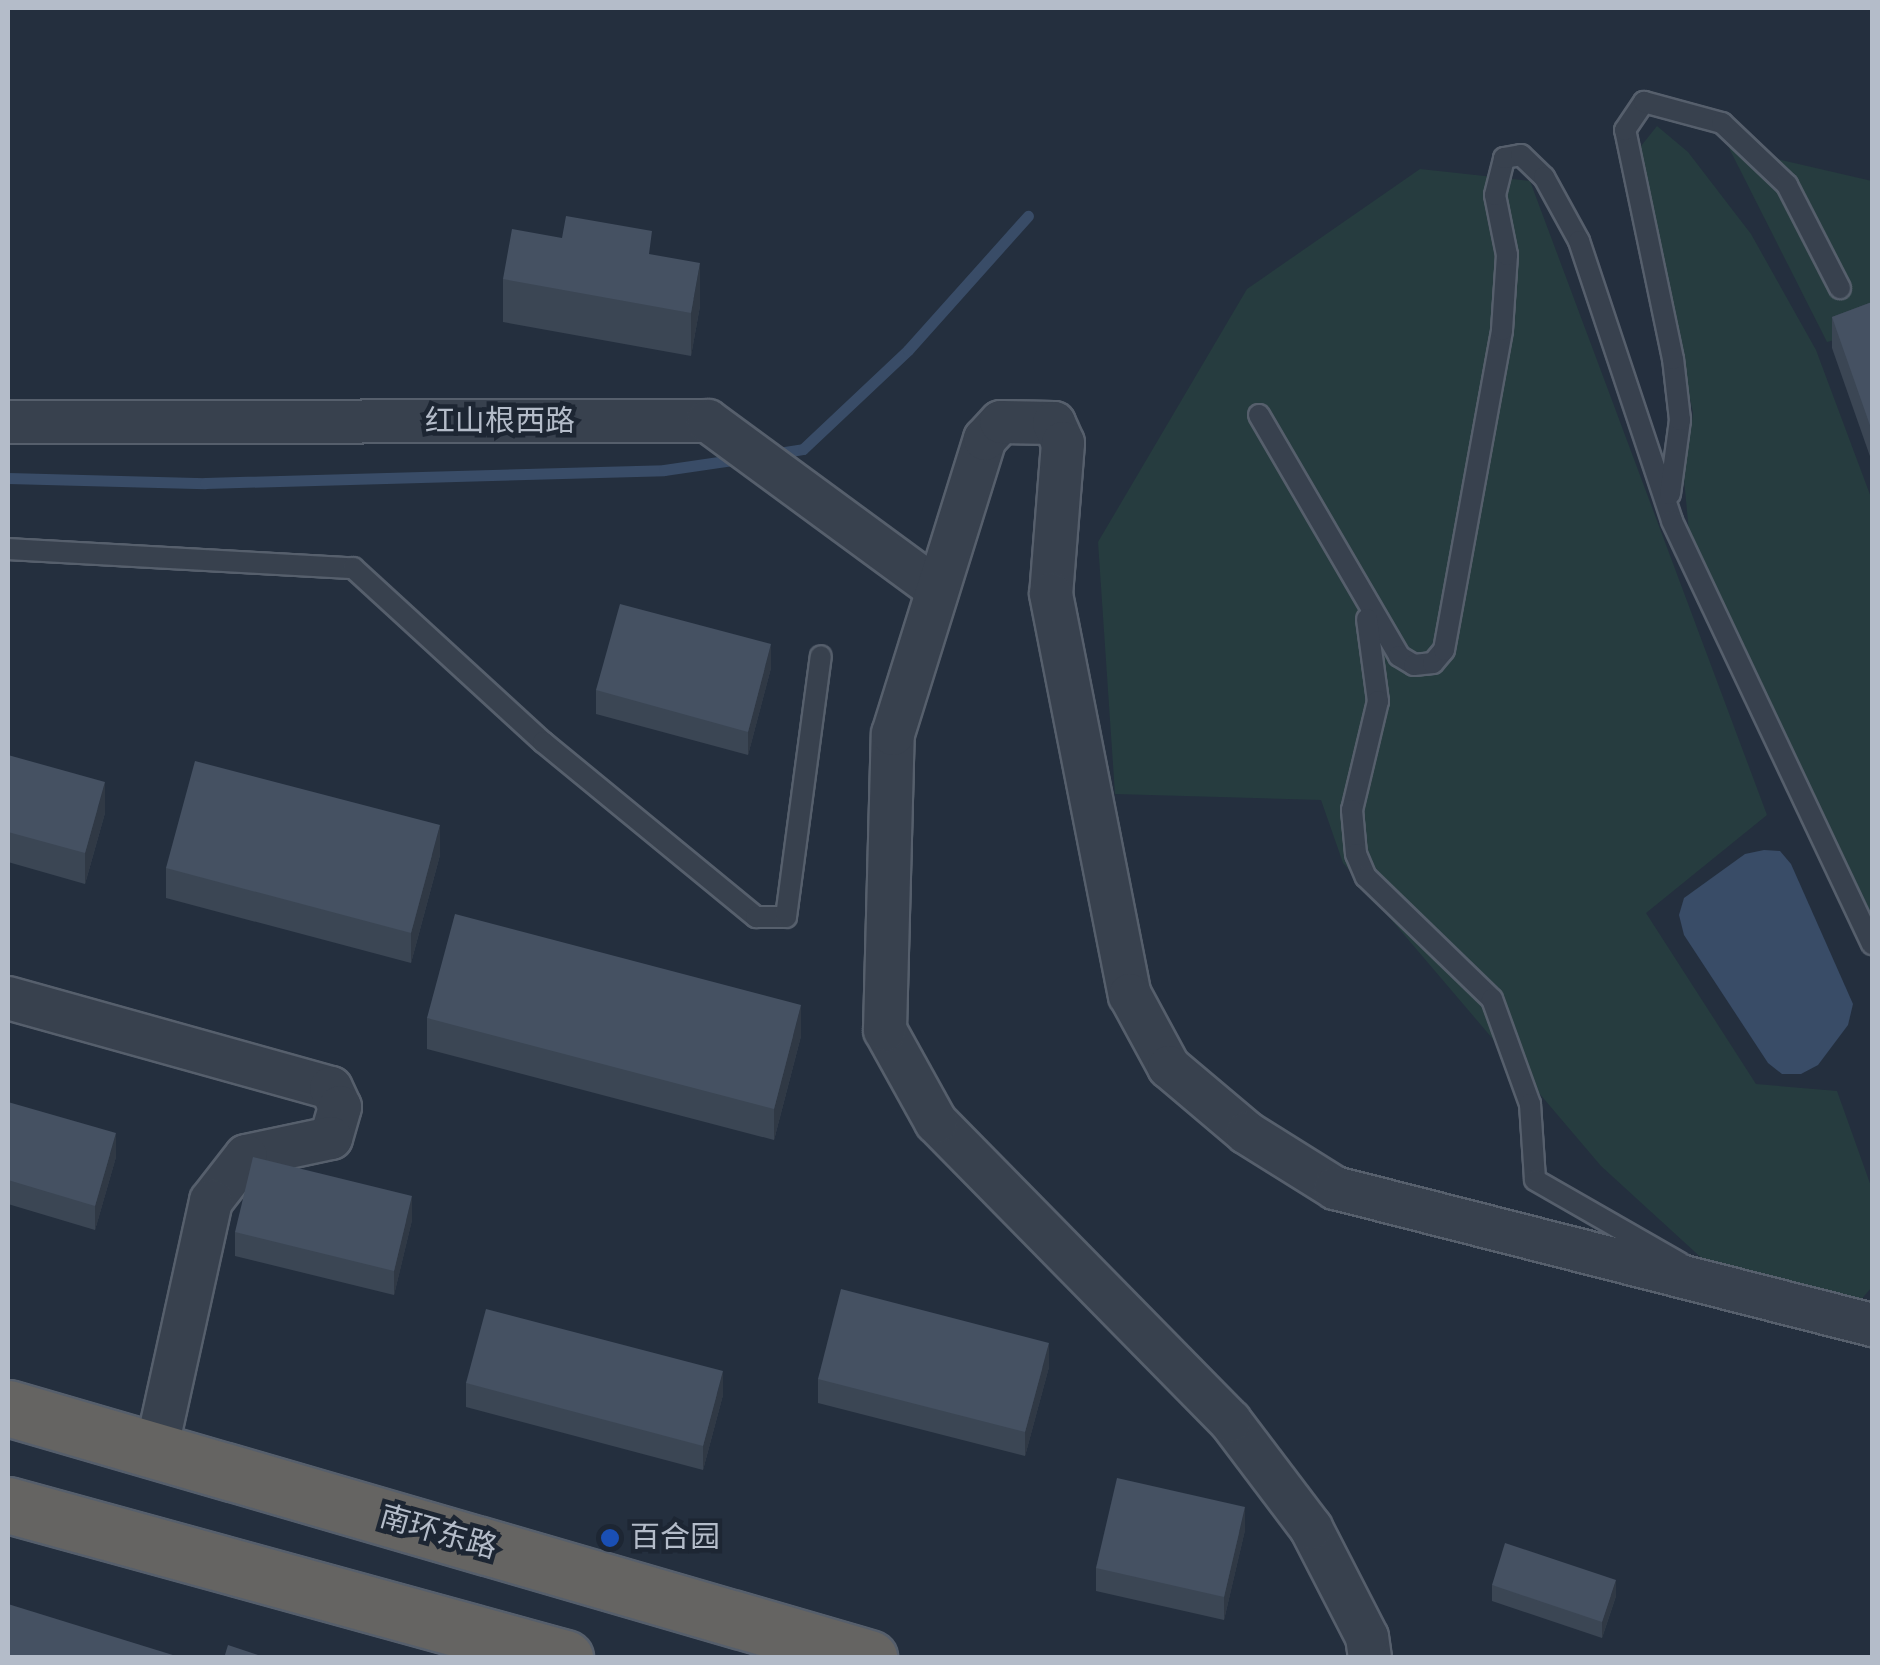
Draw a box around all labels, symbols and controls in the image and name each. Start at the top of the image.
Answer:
street label: 红山根西路 [425,404,575,440]
street label: 南环东路 [375,1499,501,1567]
place label: 百合园 [630,1520,720,1556]
marker: 百合园 [599,1527,621,1549]

